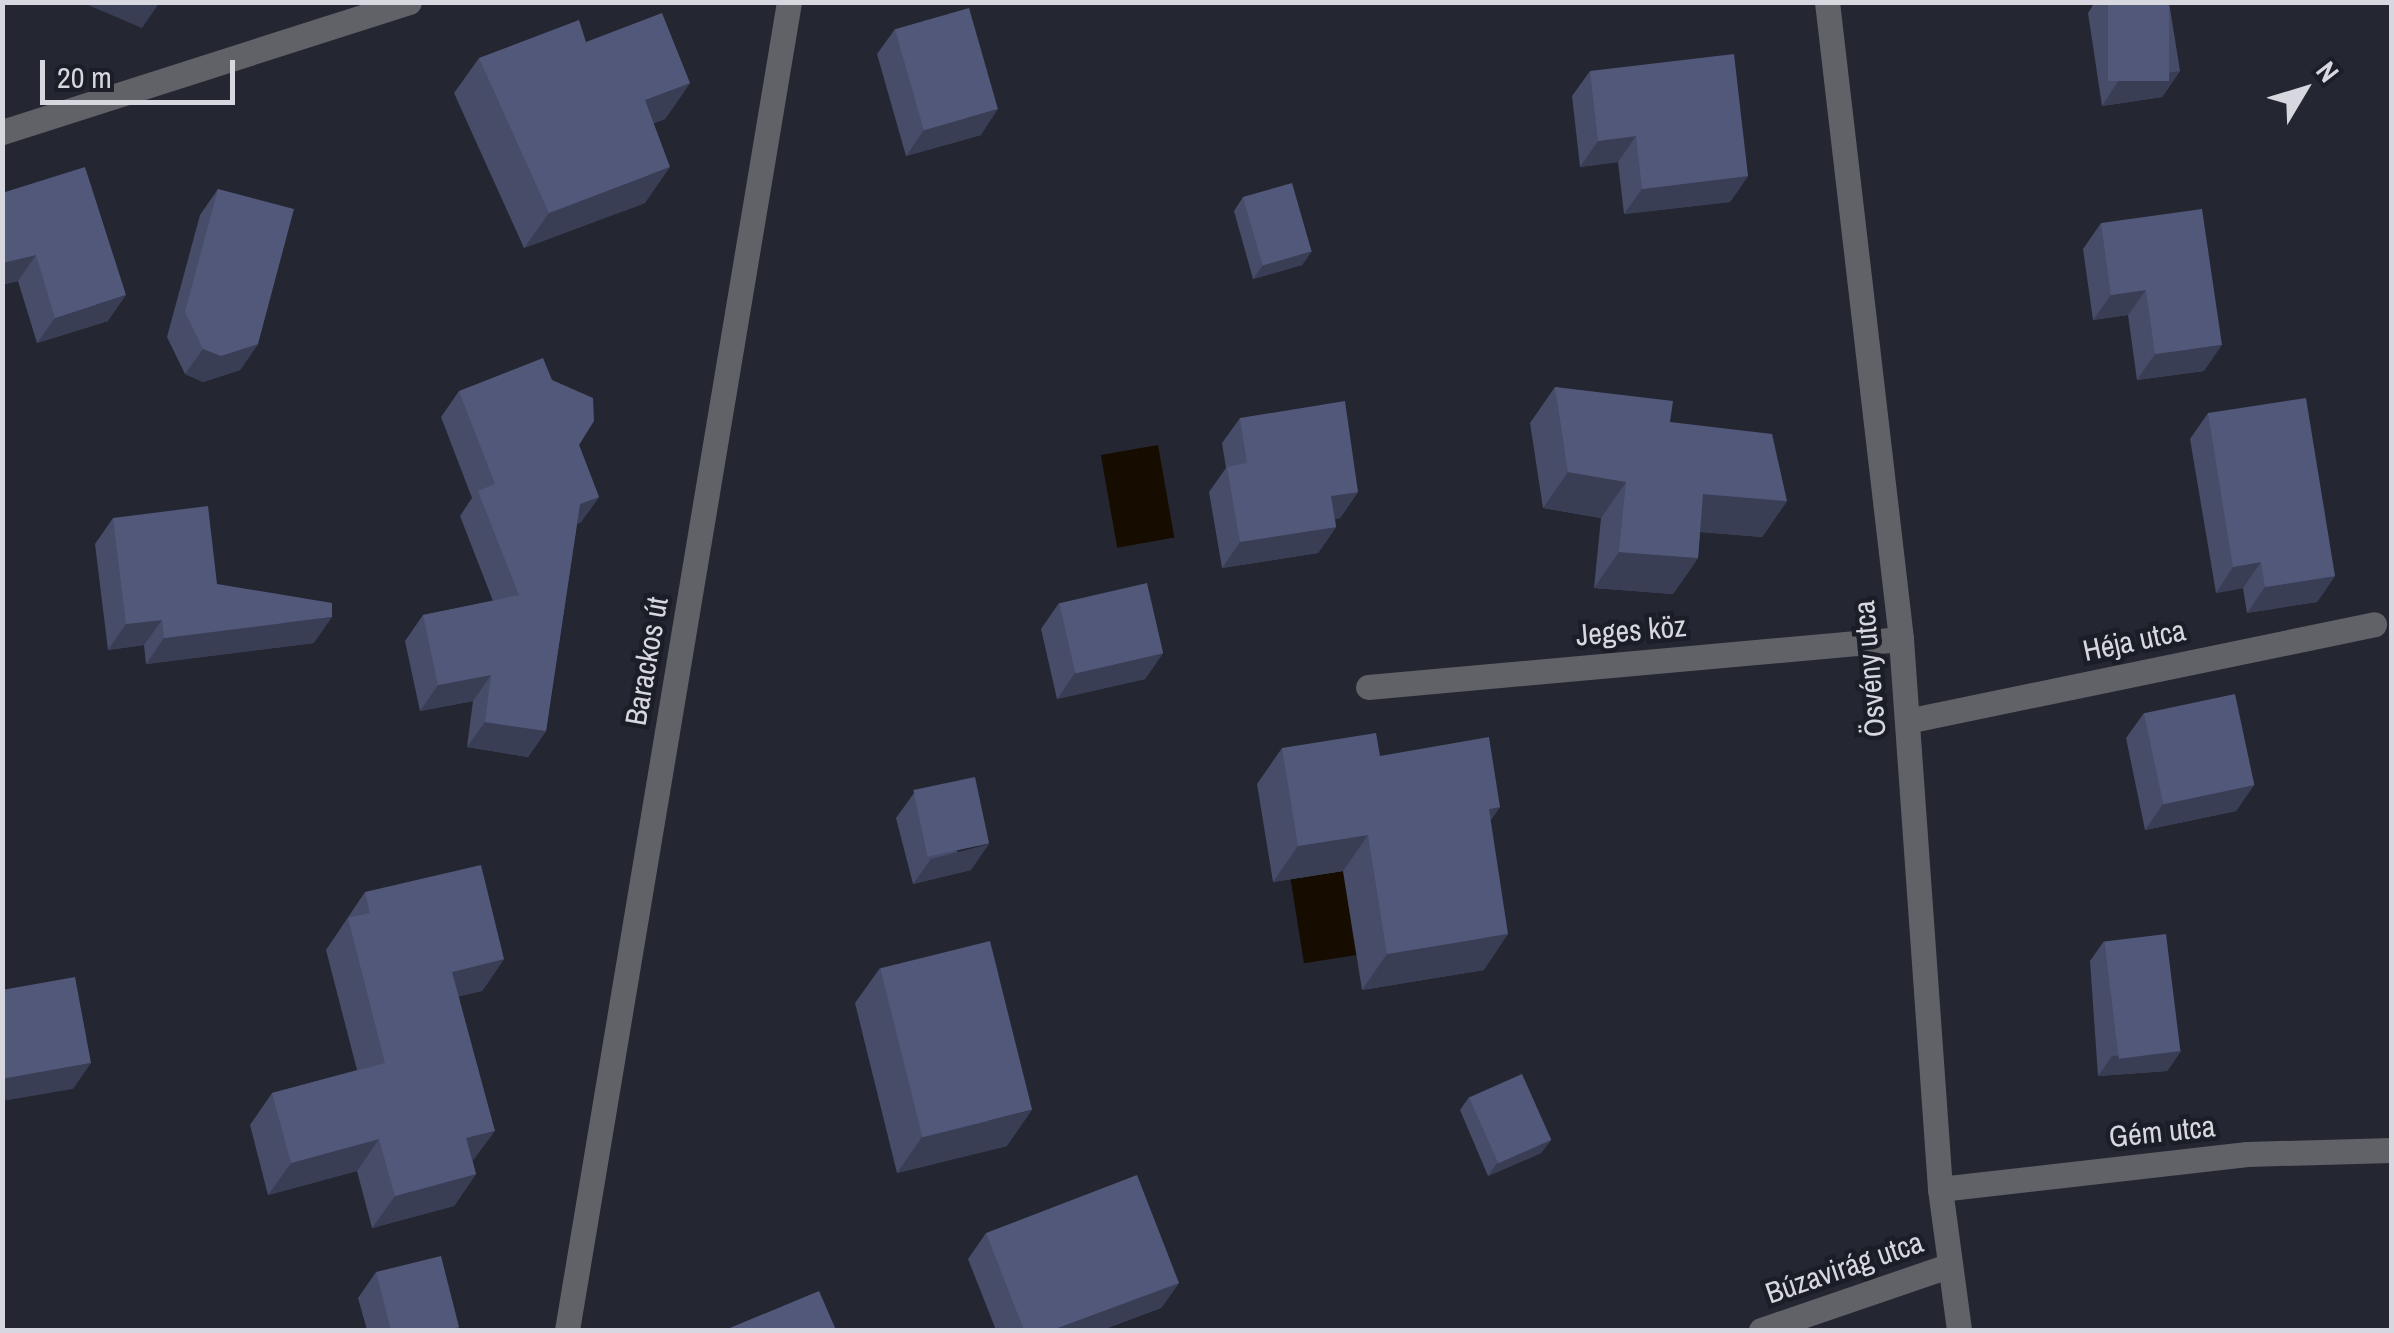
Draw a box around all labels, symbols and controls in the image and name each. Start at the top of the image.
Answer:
scale bar [45,40,240,102]
north arrow [2254,40,2354,140]
text: N [2308,53,2348,90]
text: 20 m [57,57,112,97]
street label: Barackos út [617,594,675,728]
street label: Ösvény utca [1845,599,1893,739]
street label: Jeges köz [1574,607,1688,653]
street label: Héja utca [2079,612,2189,668]
street label: Gém utca [2107,1108,2217,1154]
street label: Búzavirág utca [1761,1223,1927,1311]

